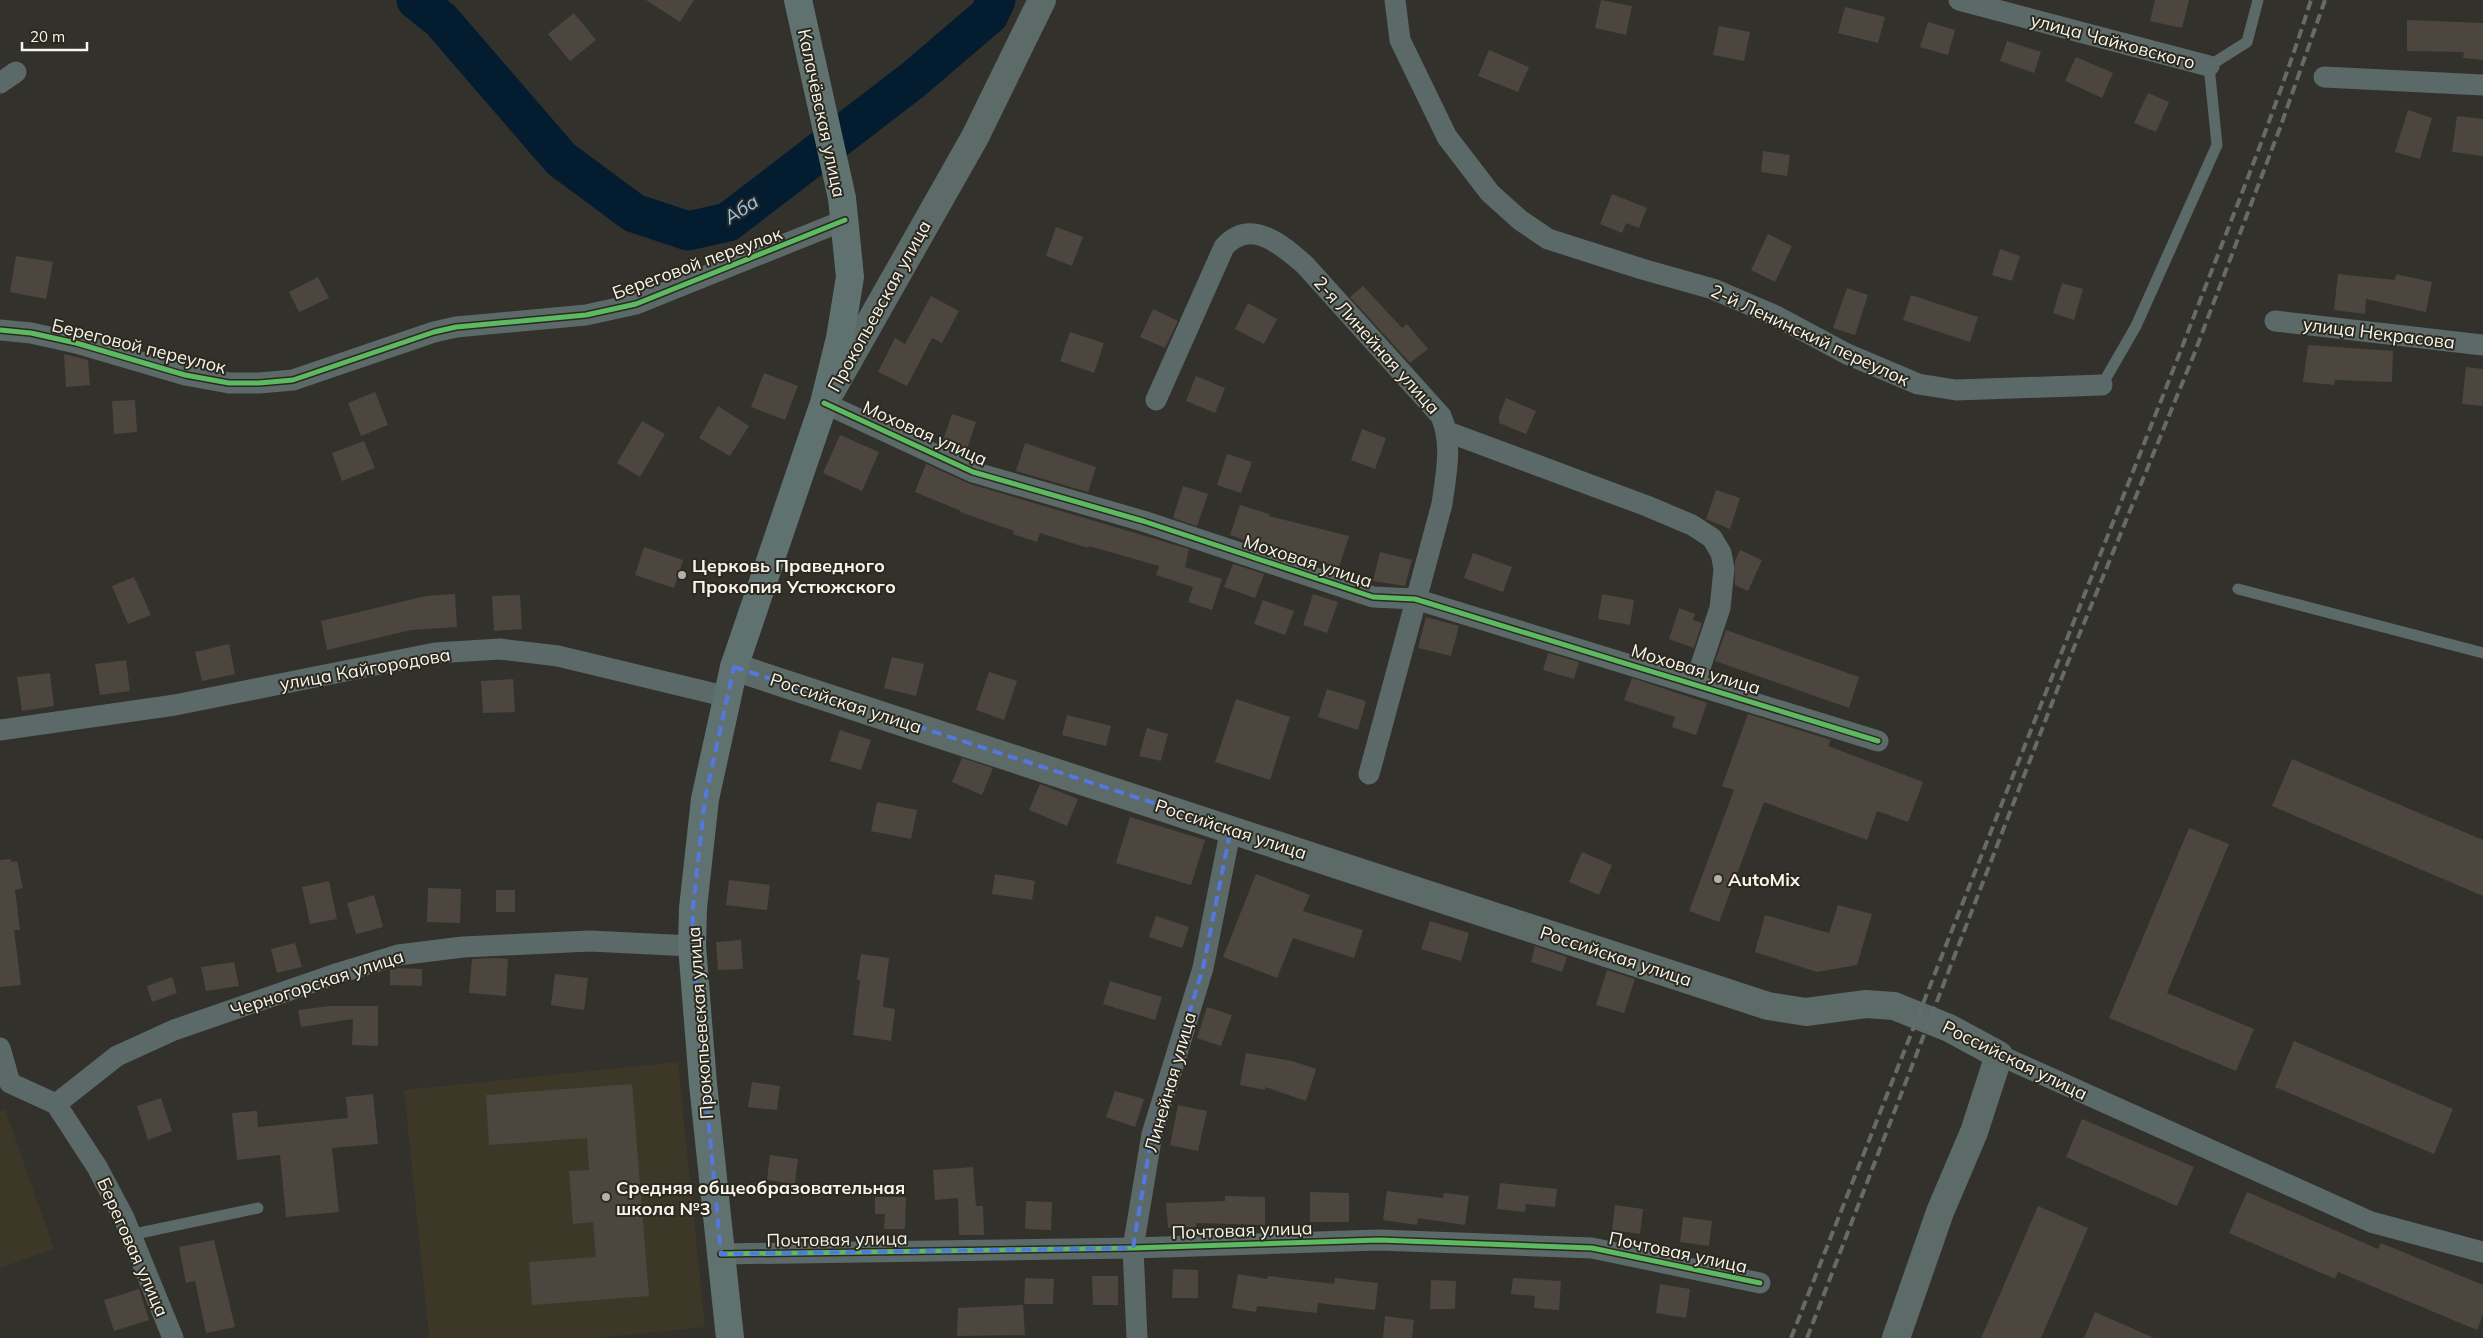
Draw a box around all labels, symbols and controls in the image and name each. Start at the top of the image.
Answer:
street label: улица Чайковского [2028,8,2198,74]
scale bar [22,20,88,52]
text: 20 m [30,27,65,46]
street label: Калачёвская улица [793,27,851,199]
water label: Аба [718,189,763,229]
street label: Прокопьевская улица [822,216,936,396]
street label: Береговой переулок [609,221,785,304]
street label: 2-я Линейная улица [1309,271,1445,419]
street label: 2-й Ленинский переулок [1707,279,1913,391]
street label: улица Некрасова [2302,312,2456,354]
street label: Береговой переулок [49,313,229,379]
street label: Моховая улица [859,395,991,471]
street label: Моховая улица [1241,529,1375,593]
place label: Церковь Праведного Прокопия Устюжского [692,554,896,598]
marker: Церковь Праведного Прокопия Устюжского [676,569,688,581]
street label: Моховая улица [1629,638,1763,700]
street label: улица Кайгородова [278,643,452,695]
street label: Российская улица [767,668,925,738]
street label: Российская улица [1152,794,1310,864]
place label: AutoMix [1728,868,1801,891]
marker: AutoMix [1712,873,1724,885]
street label: Российская улица [1537,921,1695,991]
street label: Прокопьевская улица [682,926,718,1120]
street label: Черногорская улица [227,944,407,1022]
street label: Линейная улица [1139,1009,1201,1155]
street label: Российская улица [1939,1015,2091,1105]
street label: Береговая улица [92,1174,174,1320]
place label: Средняя общеобразовательная школа №3 [616,1176,905,1220]
marker: Средняя общеобразовательная школа №3 [600,1191,612,1203]
street label: Почтовая улица [1171,1216,1313,1244]
street label: Почтовая улица [766,1226,908,1252]
street label: Почтовая улица [1607,1226,1749,1278]

